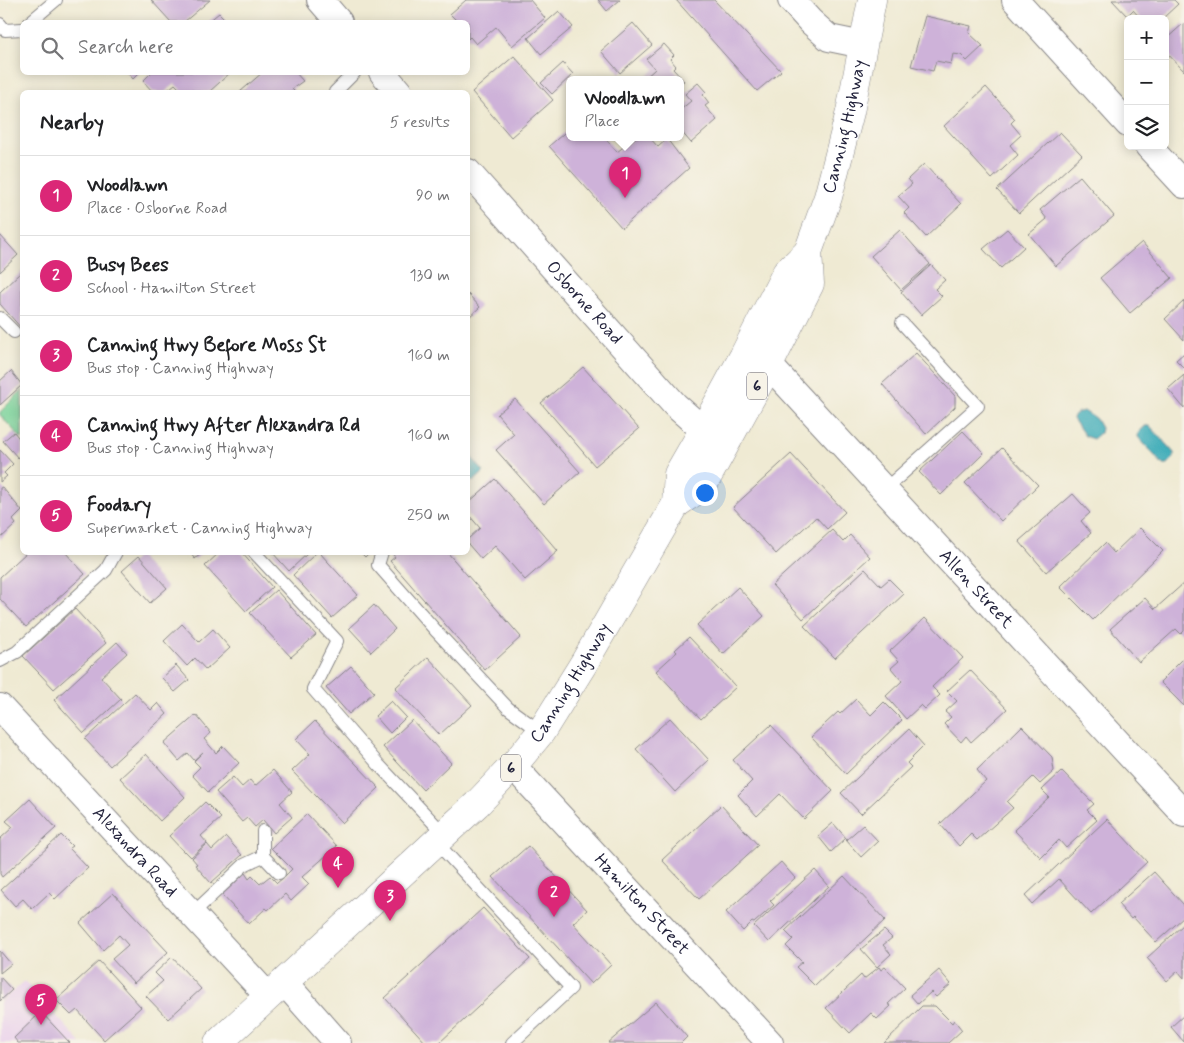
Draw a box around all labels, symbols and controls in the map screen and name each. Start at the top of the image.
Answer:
map controls [1124,15,1169,150]
button: + [1124,15,1169,60]
search box [20,20,470,75]
icon: search [38,34,66,62]
text: Search here [78,35,174,60]
street label: Canning Highway [817,58,872,196]
button: − [1124,60,1169,105]
popup [566,76,684,141]
text: Woodlawn [584,86,666,111]
button: layers [1124,105,1169,150]
text: Nearby [40,109,104,137]
text: Place [584,111,620,132]
text: 5 results [390,112,450,133]
pin: 1 [609,157,641,198]
text: Woodlawn [87,173,168,198]
text: 1 [52,185,60,206]
text: 90 m [416,185,450,206]
text: Place · Osborne Road [87,198,227,219]
text: Busy Bees [87,253,169,278]
street label: Osborne Road [541,256,628,350]
text: 2 [52,265,60,286]
text: 130 m [409,265,450,286]
text: School · Hamilton Street [87,278,256,299]
text: Canning Hwy Before Moss St [87,333,327,358]
text: 3 [52,345,60,366]
text: 160 m [407,345,450,366]
text: Bus stop · Canning Highway [87,358,274,379]
road number: 6 [747,372,767,400]
text: Canning Hwy After Alexandra Rd [87,413,360,438]
text: 4 [51,425,61,446]
text: 160 m [407,425,450,446]
text: Bus stop · Canning Highway [87,438,274,459]
your location [692,480,718,506]
text: Foodary [87,493,151,518]
text: 5 [51,505,61,526]
text: 250 m [407,505,450,526]
text: Supermarket · Canning Highway [87,518,312,539]
street label: Allen Street [933,544,1019,634]
street label: Canning Highway [525,619,617,748]
road number: 6 [501,754,521,781]
street label: Alexandra Road [87,802,183,903]
pin: 4 [322,847,354,888]
street label: Hamilton Street [588,849,695,960]
pin: 2 [538,876,570,917]
pin: 3 [374,880,406,921]
pin: 5 [25,984,57,1025]

